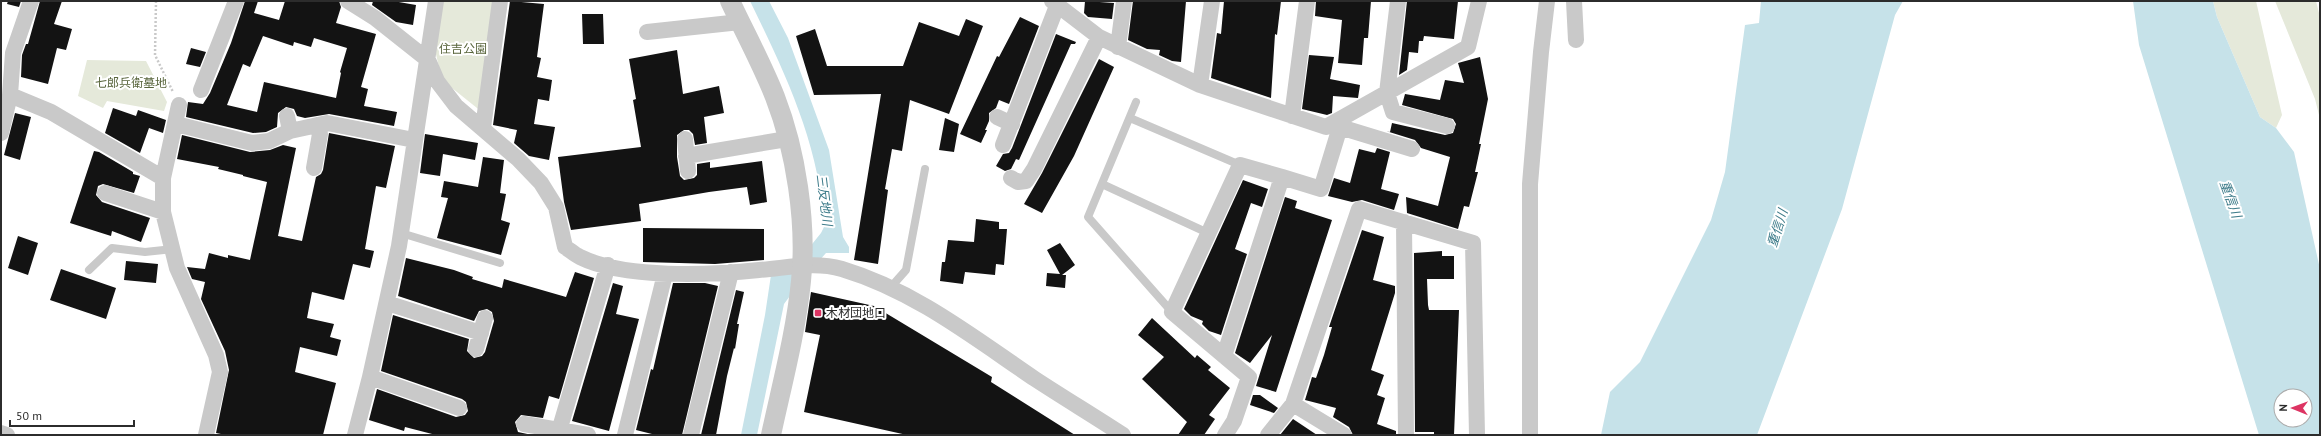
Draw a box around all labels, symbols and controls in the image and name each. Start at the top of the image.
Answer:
park label: 住吉公園 [439,41,487,56]
park label: 七郎兵衛墓地 [95,75,167,90]
water label: 三反地川 [813,173,836,229]
water label: 重信川 [2216,178,2246,222]
water label: 重信川 [1764,205,1792,249]
place label: 木材団地口 [826,305,886,320]
marker: 木材団地口 [813,308,823,318]
north arrow [2273,388,2313,428]
scale bar [10,402,134,428]
text: N [2276,404,2290,412]
text: 50 m [16,408,42,423]

